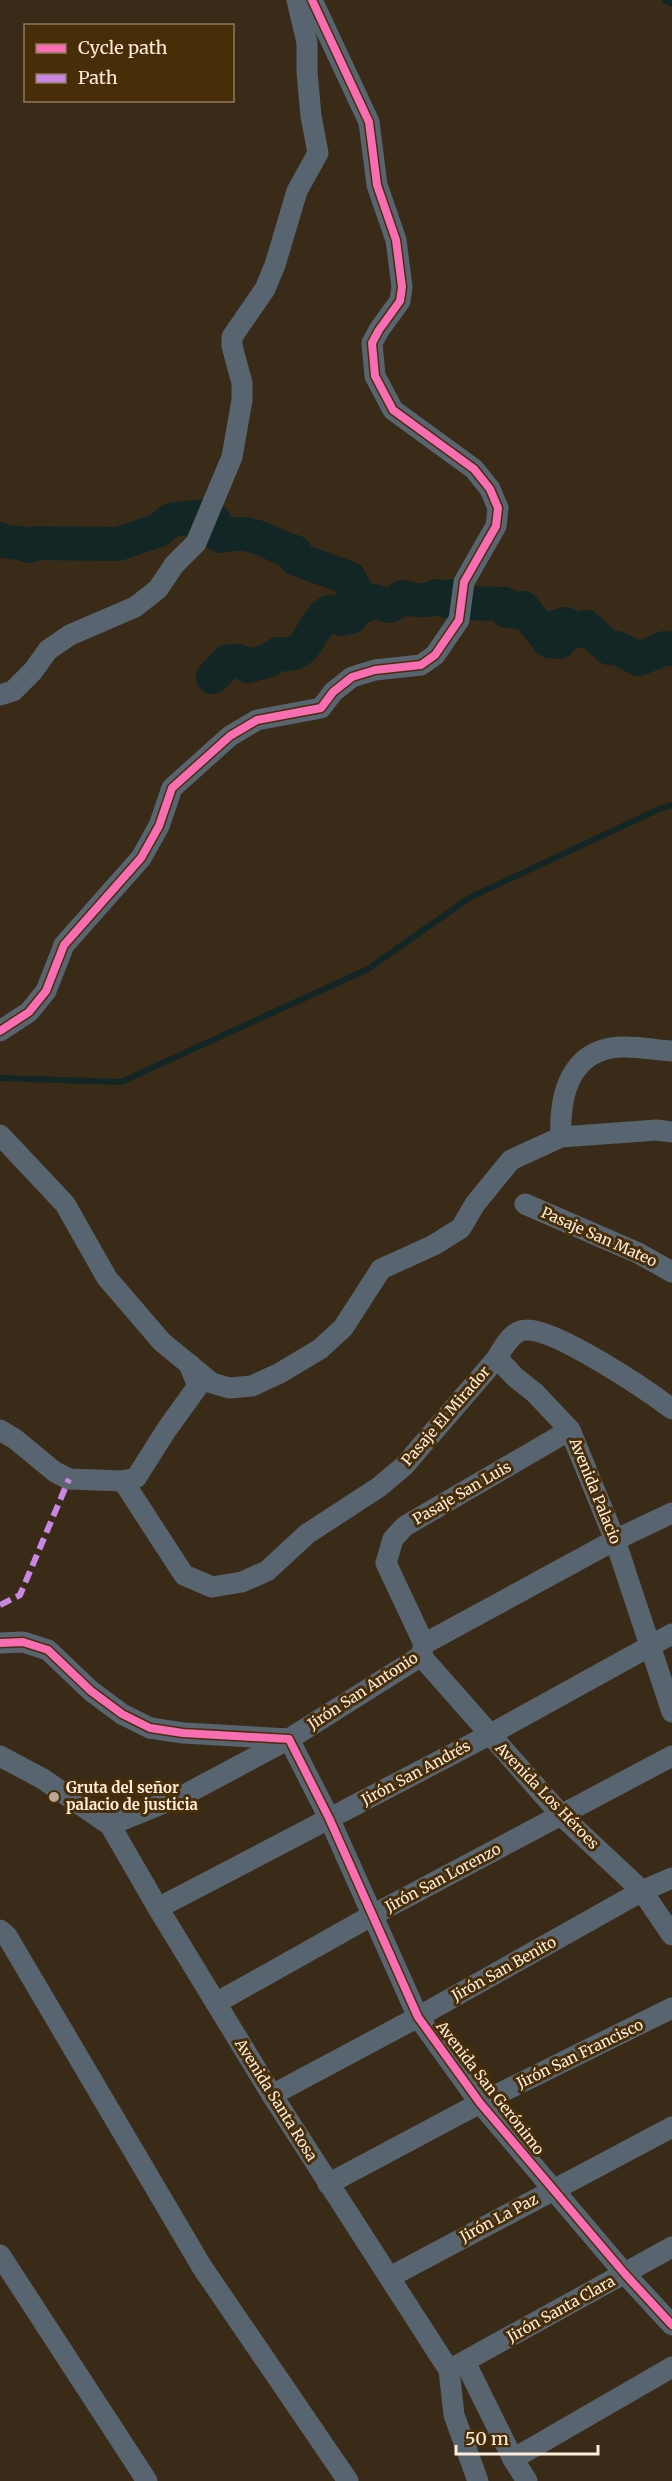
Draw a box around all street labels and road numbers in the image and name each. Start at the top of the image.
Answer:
street label: Pasaje San Mateo [538,1202,660,1271]
street label: Pasaje El Mirador [397,1362,494,1469]
street label: Avenida Palacio [565,1434,625,1547]
street label: Pasaje San Luis [409,1457,514,1528]
street label: Jirón San Antonio [303,1648,422,1734]
street label: Jirón San Andrés [357,1736,473,1810]
street label: Avenida Los Héroes [491,1738,603,1853]
street label: Jirón San Lorenzo [381,1839,504,1917]
street label: Jirón San Benito [447,1932,560,2006]
street label: Jirón San Francisco [512,2015,646,2093]
street label: Avenida San Gerónimo [432,2016,549,2159]
street label: Avenida Santa Rosa [231,2034,322,2164]
street label: Jirón La Paz [456,2189,541,2247]
street label: Jirón Santa Clara [503,2271,618,2346]

